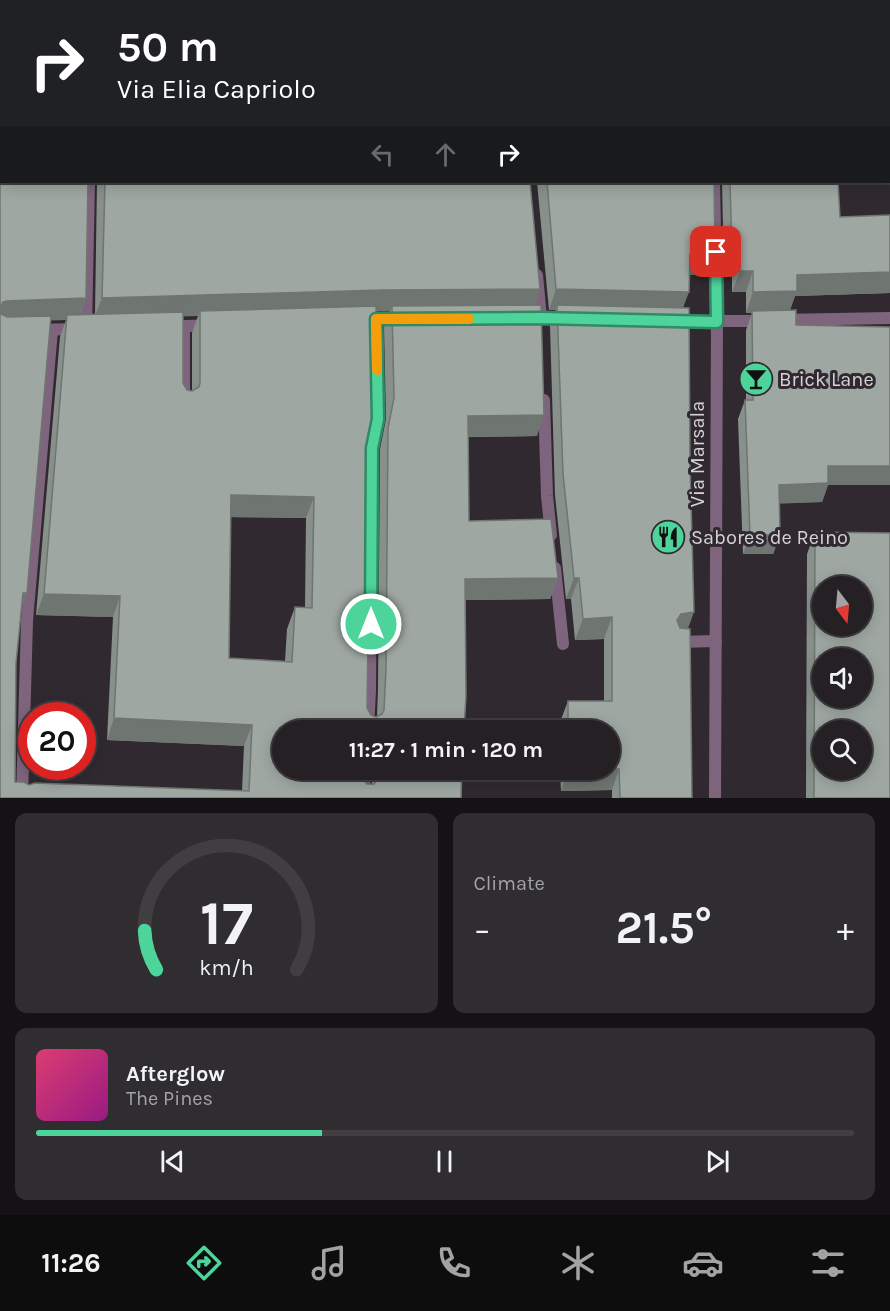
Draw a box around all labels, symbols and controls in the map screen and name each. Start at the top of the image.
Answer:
text: 50 m [117,22,219,72]
icon: right [18,24,96,102]
text: Via Elia Capriolo [117,73,316,105]
icon: left [366,138,399,171]
icon: ahead [429,138,462,171]
icon: right [492,138,525,171]
pin [690,226,741,277]
icon: arrive [699,235,732,268]
bar icon: Brick Lane [738,361,774,397]
place label: Brick Lane [779,368,874,391]
street label: Via Marsala [686,401,709,507]
restaurant icon: Sabores de Reino [650,519,686,555]
place label: Sabores de Reino [691,526,848,549]
north arrow [812,576,872,636]
map controls [812,576,872,780]
position arrow [339,592,403,656]
button: sound [812,648,872,708]
speed limit sign: 20 [18,702,96,780]
button: search [812,720,872,780]
text: 11:27 · 1 min · 120 m [349,737,543,763]
text: Climate [474,872,545,895]
text: 17 [200,887,253,960]
text: 21.5° [615,902,712,954]
text: − [474,910,491,948]
text: + [837,910,854,948]
text: km/h [199,955,253,980]
text: Afterglow [126,1061,225,1087]
text: The Pines [126,1087,213,1110]
icon: previous [156,1145,189,1178]
icon: pause [428,1145,461,1178]
icon: next [701,1145,734,1178]
icon: directions [183,1242,225,1284]
icon: music [308,1242,350,1284]
icon: phone [433,1242,475,1284]
icon: climate [557,1242,599,1284]
icon: car [682,1242,724,1284]
icon: filters [807,1242,849,1284]
text: 11:26 [41,1247,101,1279]

